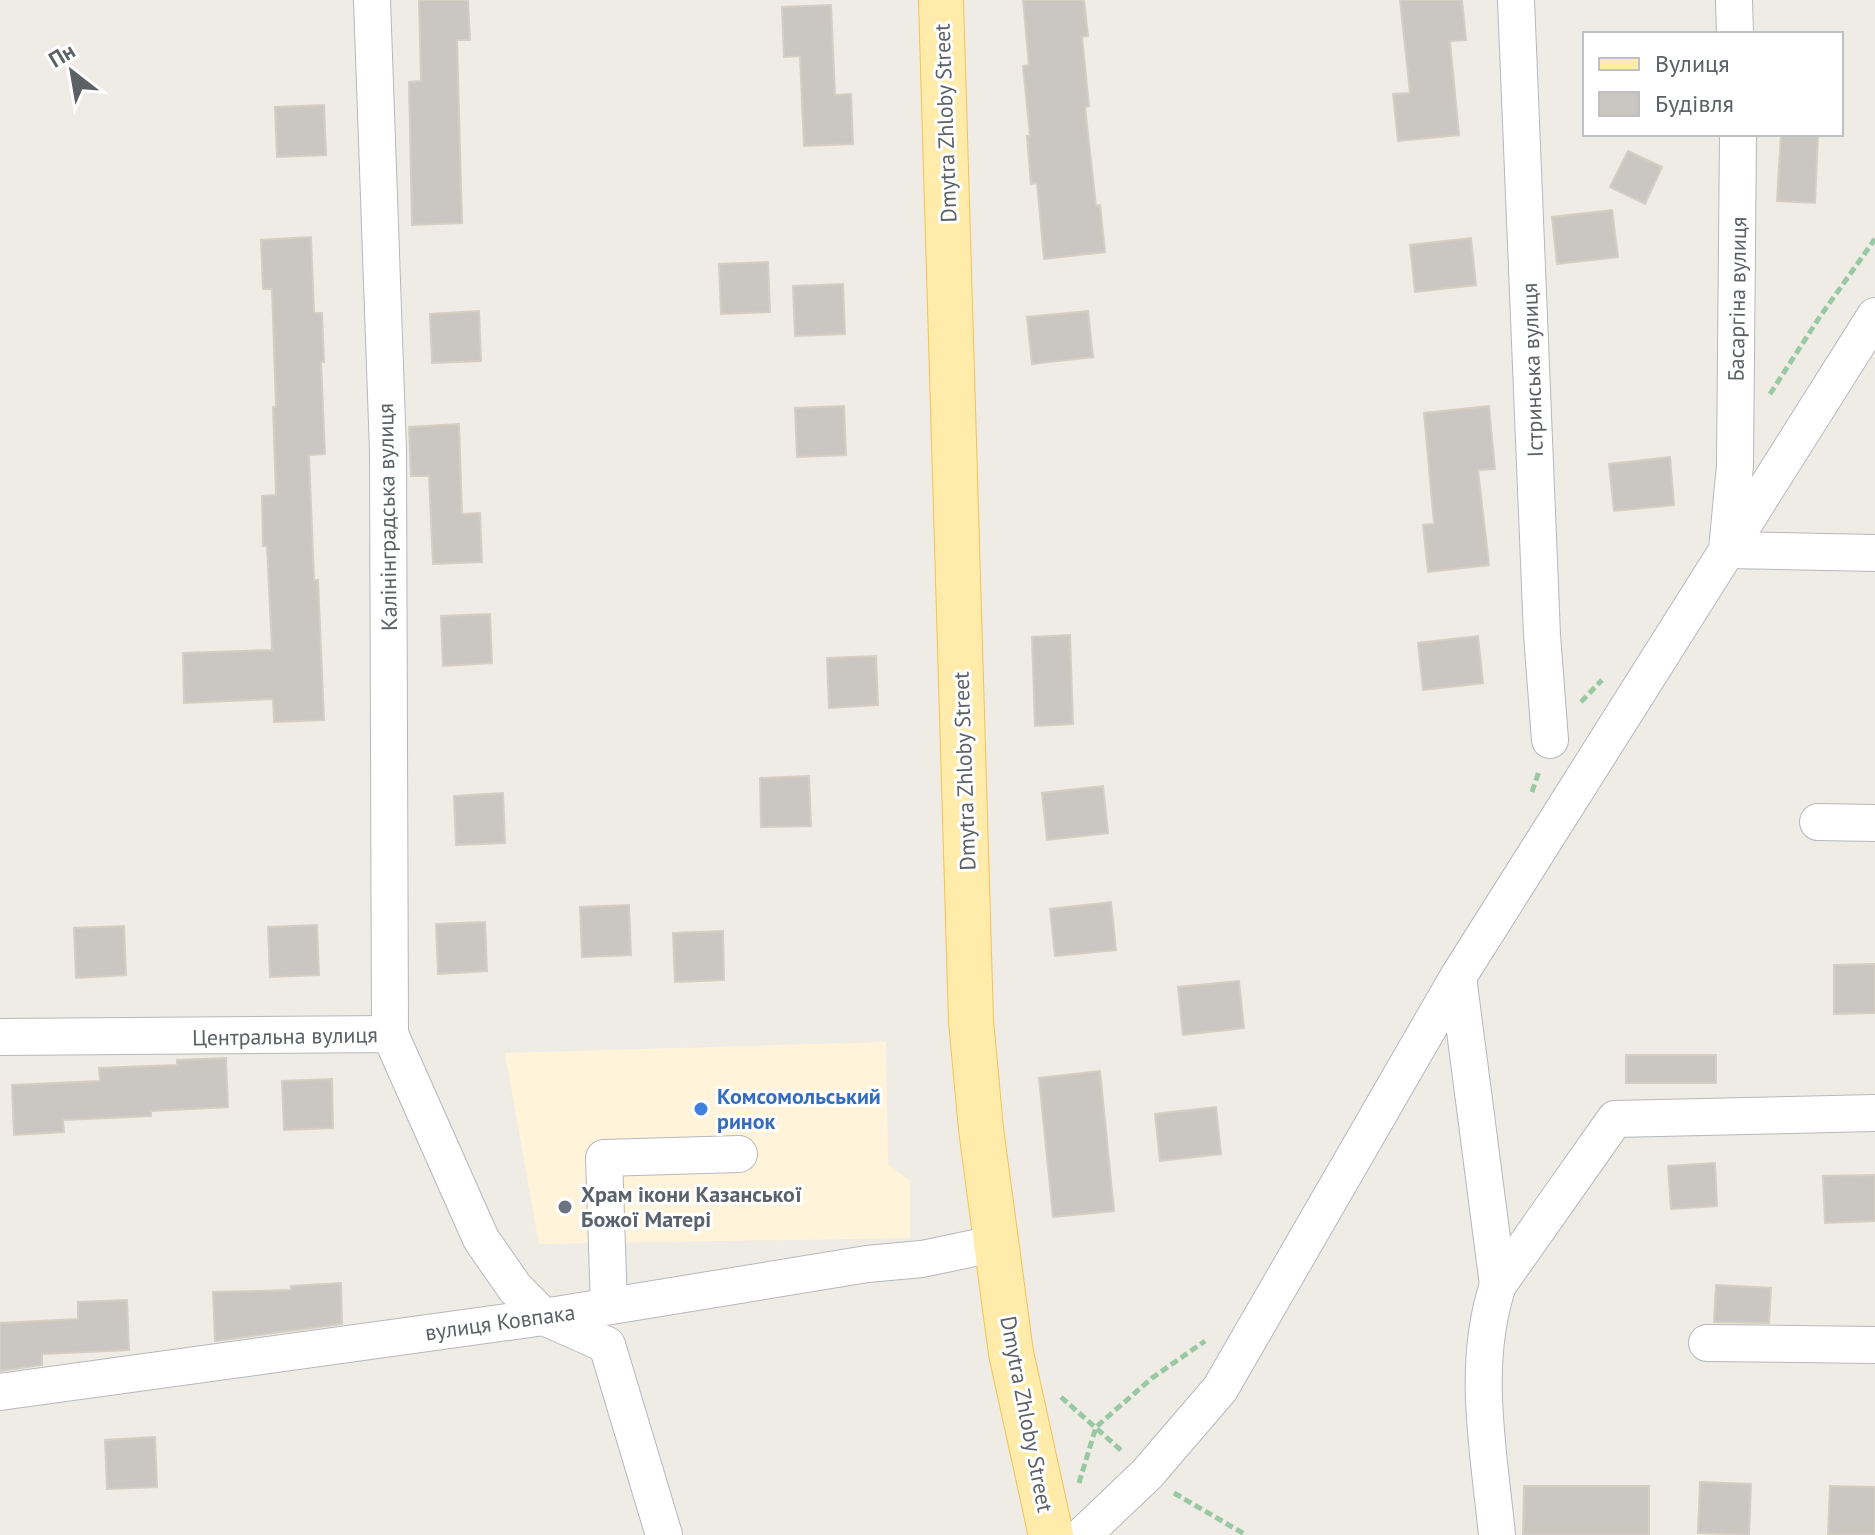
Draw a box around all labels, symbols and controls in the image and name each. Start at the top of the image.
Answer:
street label: Dmytra Zhloby Street [928,22,962,223]
north arrow [32,32,112,112]
legend [1583,32,1843,136]
text: Пн [43,36,80,74]
text: Вулиця [1655,48,1730,79]
text: Будівля [1655,88,1734,119]
street label: Басаргіна вулиця [1722,216,1752,382]
street label: Істринська вулиця [1515,282,1549,458]
street label: Калінінградська вулиця [371,403,403,631]
street label: Dmytra Zhloby Street [947,670,981,871]
street label: Центральна вулиця [192,1020,378,1052]
place label: Комсомольський ринок [717,1082,881,1135]
marker: Комсомольський ринок [692,1100,710,1118]
place label: Храм ікони Казанської Божої Матері [581,1180,802,1233]
marker: Храм ікони Казанської Божої Матері [556,1198,574,1216]
street label: вулиця Ковпака [423,1298,577,1346]
street label: Dmytra Zhloby Street [994,1314,1060,1515]

